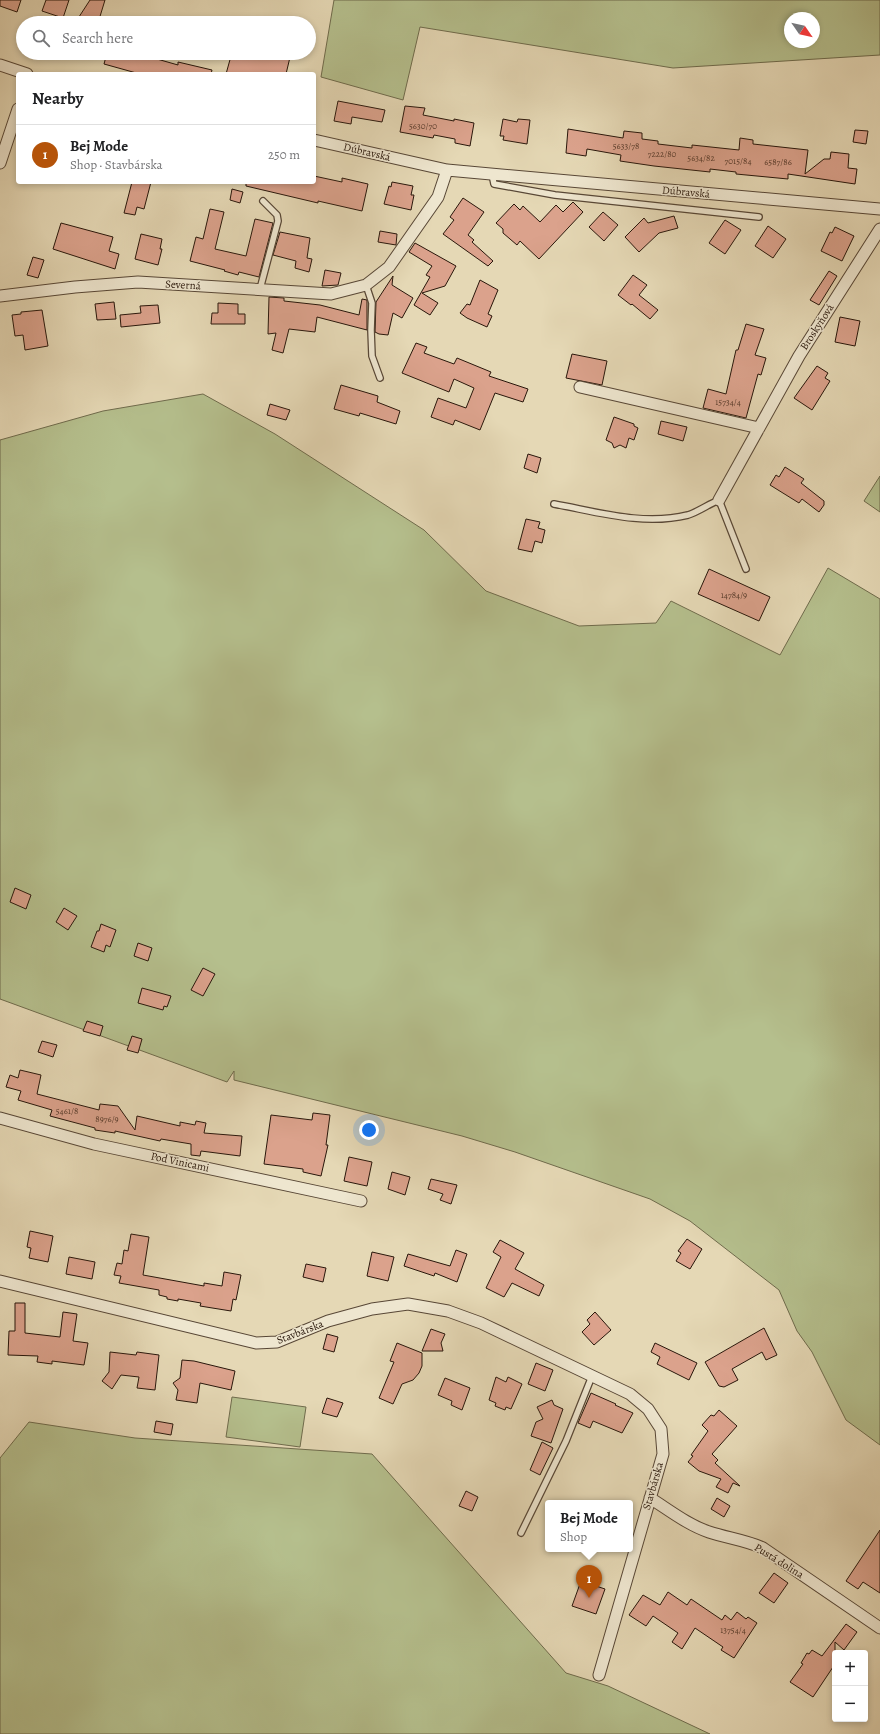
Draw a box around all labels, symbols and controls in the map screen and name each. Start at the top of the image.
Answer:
north arrow [784,12,820,48]
search box [16,16,316,60]
icon: search [30,27,52,49]
text: Search here [62,28,133,48]
text: Nearby [32,87,83,110]
house number: 5630/70 [409,120,437,132]
text: Bej Mode [70,136,128,156]
street label: Dúbravská [342,139,393,165]
house number: 5633/78 [613,140,639,152]
text: 1 [43,146,47,163]
text: 250 m [268,146,300,163]
house number: 7222/80 [648,148,677,160]
house number: 5634/82 [687,152,715,164]
house number: 7015/84 [725,155,751,167]
text: Shop · Stavbárska [70,156,163,173]
house number: 6587/86 [764,156,792,168]
street label: Dúbravská [661,182,711,202]
street label: Severná [165,277,202,293]
street label: Broskyňová [797,300,838,353]
house number: 15734/4 [715,396,741,408]
house number: 14784/9 [721,589,747,601]
house number: 5461/8 [56,1105,78,1117]
house number: 8976/9 [95,1113,119,1125]
your location [359,1120,379,1140]
street label: Pod Vinicami [149,1148,211,1176]
street label: Stavbárska [274,1316,326,1348]
street label: Stavbárska [639,1460,667,1512]
popup [545,1500,633,1552]
text: Bej Mode [560,1508,618,1528]
text: Shop [560,1528,587,1545]
street label: Pustá dolina [751,1540,807,1583]
pin: 1 [576,1565,602,1598]
house number: 13754/4 [720,1624,746,1636]
map controls [832,1650,868,1722]
button: + [832,1650,868,1686]
button: − [832,1686,868,1722]

